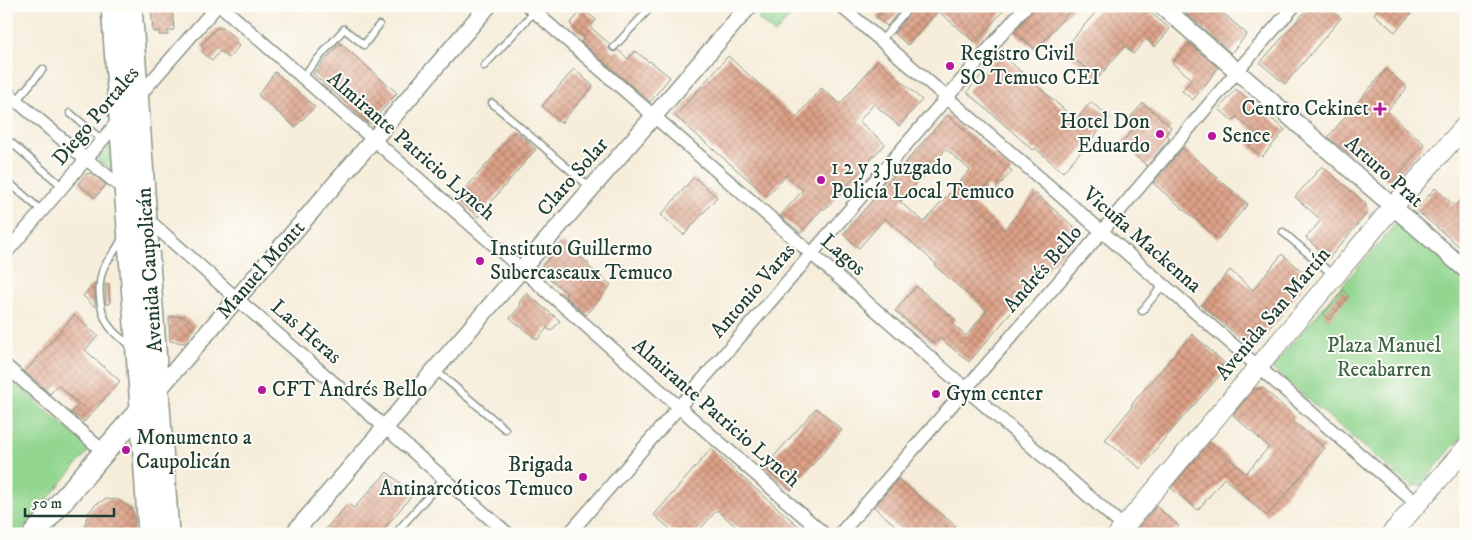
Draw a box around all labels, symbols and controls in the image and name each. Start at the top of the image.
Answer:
place label: Registro Civil SO Temuco CEI [960,41,1100,91]
marker: Registro Civil SO Temuco CEI [944,60,956,72]
street label: Diego Portales [47,61,145,171]
street label: Almirante Patricio Lynch [322,66,500,226]
place label: Centro Cekinet [1241,96,1369,122]
marker: Centro Cekinet [1373,102,1387,116]
place label: Hotel Don Eduardo [1059,109,1150,159]
place label: Sence [1222,123,1271,149]
marker: Hotel Don Eduardo [1154,128,1166,140]
marker: Sence [1206,130,1218,142]
street label: Arturo Prat [1339,131,1429,214]
street label: Claro Solar [532,132,614,222]
place label: 1 2 y 3 Juzgado Policía Local Temuco [831,155,1014,205]
marker: 1 2 y 3 Juzgado Policía Local Temuco [815,174,827,186]
street label: Vicuña Mackenna [1076,181,1207,299]
street label: Avenida Caupolicán [131,187,169,353]
street label: Manuel Montt [211,215,311,325]
street label: Andrés Bello [998,220,1088,318]
street label: Lagos [815,228,871,282]
place label: Instituto Guillermo Subercaseaux Temuco [490,236,673,286]
street label: Antonio Varas [705,238,801,344]
street label: Avenida San Martín [1210,242,1336,386]
marker: Instituto Guillermo Subercaseaux Temuco [474,255,486,267]
street label: Las Heras [265,294,347,370]
street label: Almirante Patricio Lynch [627,333,805,493]
park label: Plaza Manuel Recabarren [1327,333,1442,383]
place label: CFT Andrés Bello [272,377,427,403]
place label: Gym center [946,381,1043,407]
marker: CFT Andrés Bello [256,384,268,396]
marker: Gym center [930,388,942,400]
place label: Monumento a Caupolicán [136,425,252,475]
marker: Monumento a Caupolicán [120,444,132,456]
place label: Brigada Antinarcóticos Temuco [379,452,573,502]
marker: Brigada Antinarcóticos Temuco [577,471,589,483]
scale bar [25,485,114,517]
text: 50 m [32,494,62,513]

